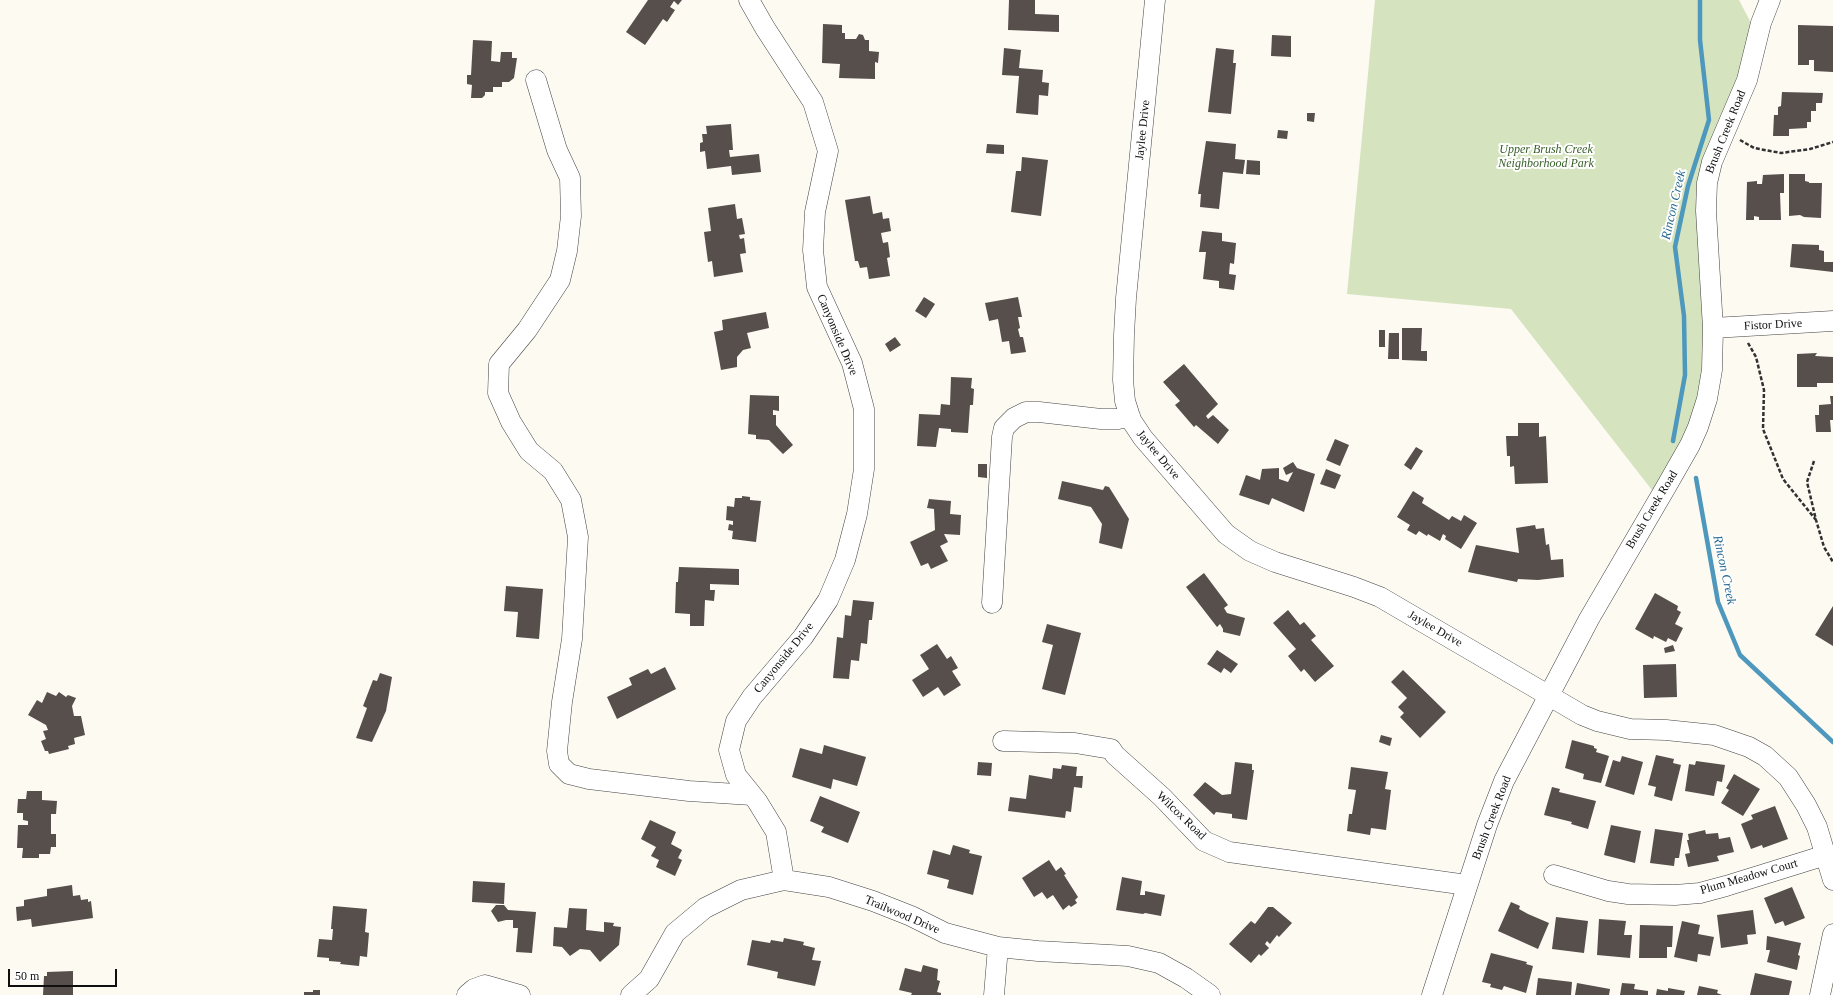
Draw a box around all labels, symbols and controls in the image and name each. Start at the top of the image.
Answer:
street label: Brush Creek Road [1703,88,1749,176]
street label: Jaylee Drive [1133,99,1153,161]
park label: Upper Brush Creek Neighborhood Park [1498,143,1594,171]
water label: Rincon Creek [1658,169,1690,241]
street label: Canyonside Drive [813,292,861,378]
street label: Fistor Drive [1743,316,1803,334]
street label: Jaylee Drive [1133,427,1183,483]
street label: Brush Creek Road [1623,468,1681,552]
water label: Rincon Creek [1709,534,1739,606]
street label: Jaylee Drive [1405,608,1465,650]
street label: Canyonside Drive [751,620,817,696]
street label: Brush Creek Road [1469,774,1515,862]
street label: Wilcox Road [1153,789,1209,843]
street label: Plum Meadow Court [1699,856,1799,898]
street label: Trailwood Drive [862,893,942,937]
scale bar [10,961,119,987]
text: 50 m [15,969,39,983]

